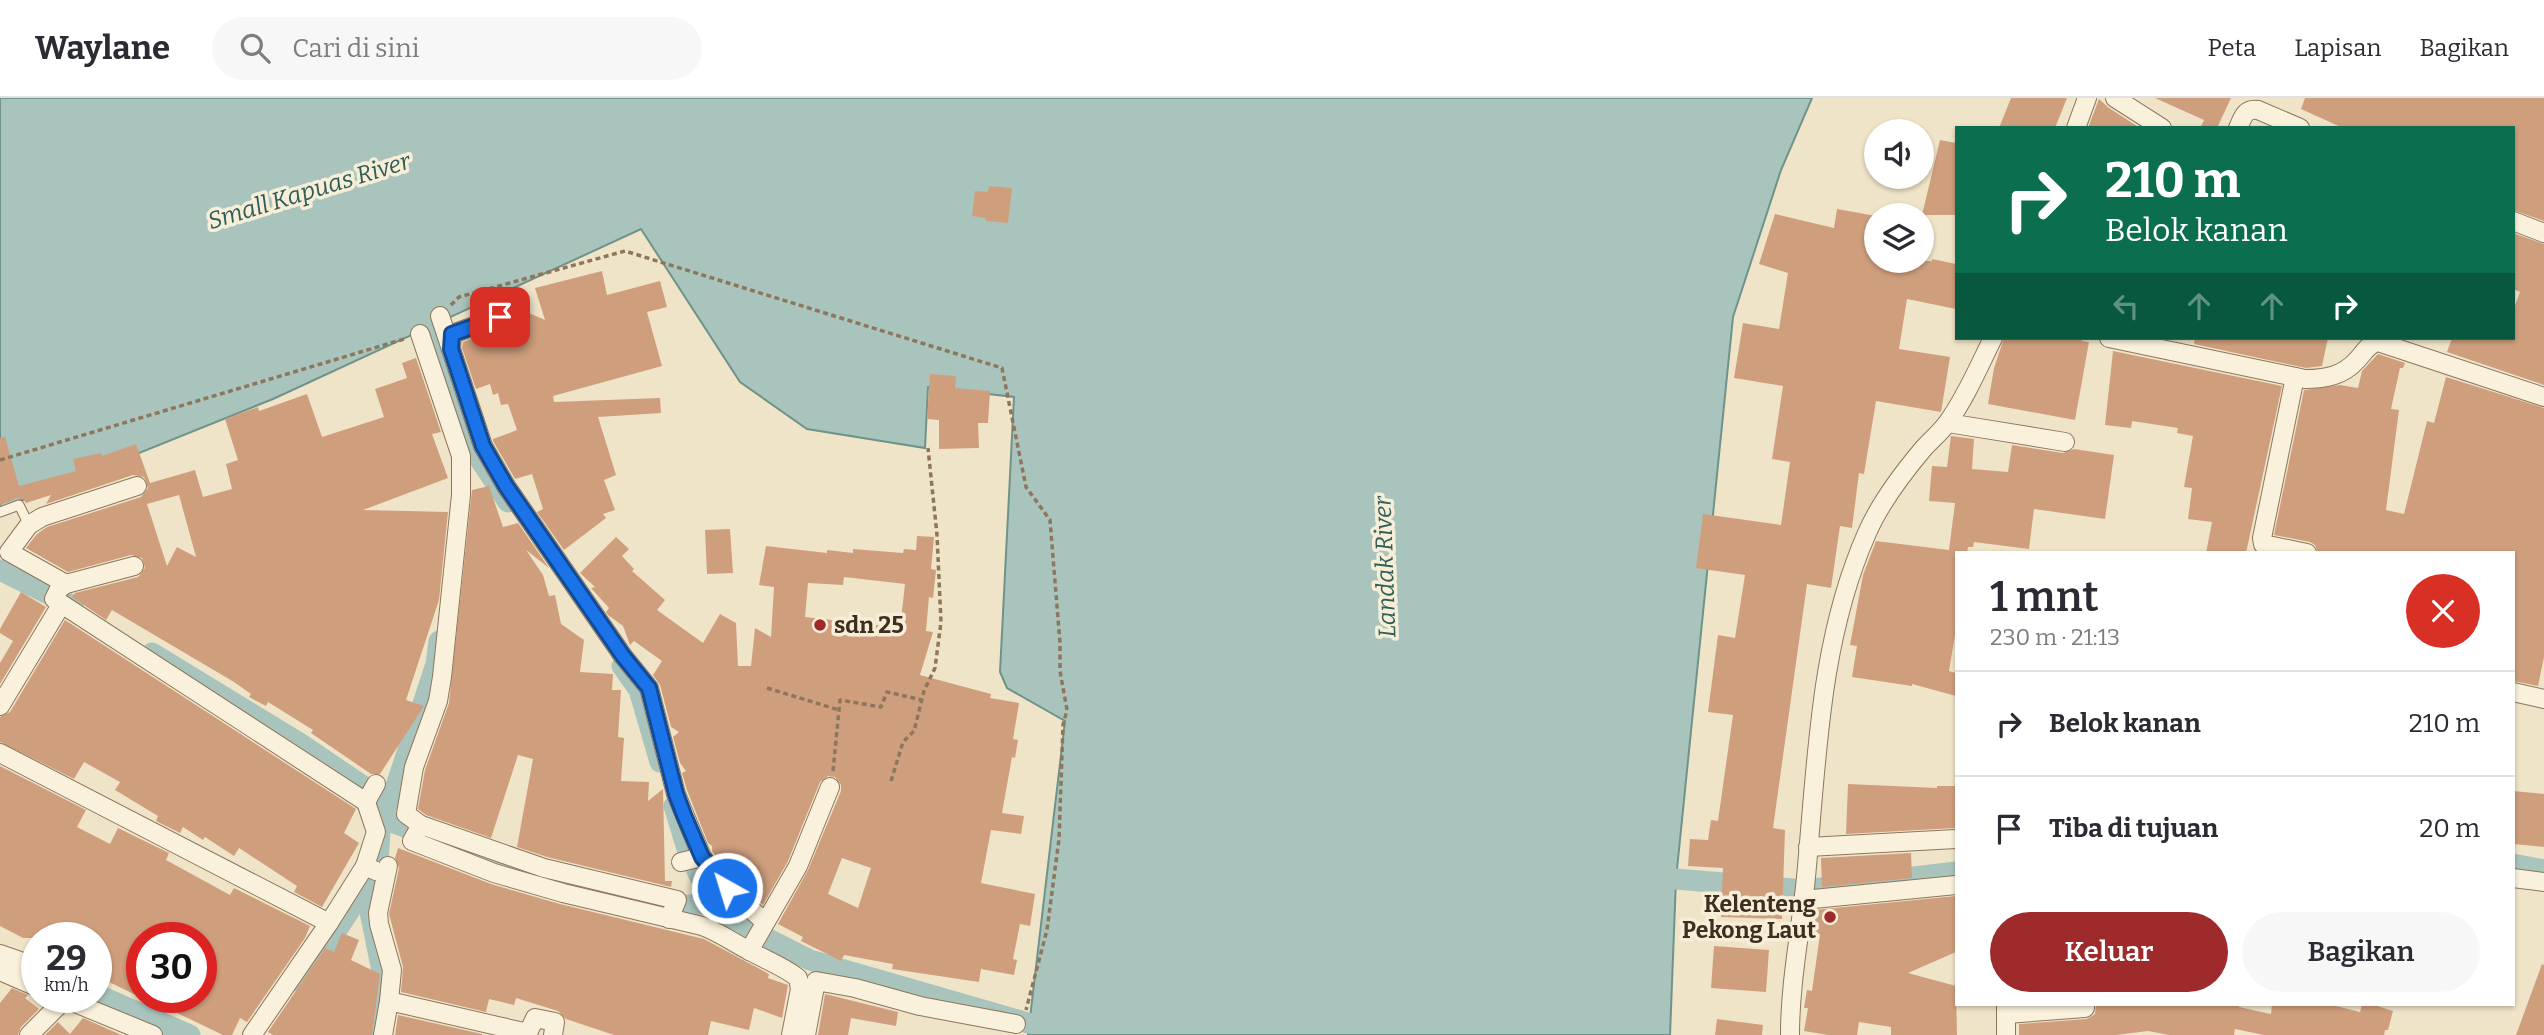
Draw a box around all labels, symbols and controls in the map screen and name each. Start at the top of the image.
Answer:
search box [212,17,702,80]
text: Waylane [35,28,170,68]
icon: search [236,29,274,67]
text: Cari di sini [292,33,420,64]
text: Peta [2208,34,2256,62]
text: Lapisan [2294,34,2381,62]
text: Bagikan [2419,34,2509,62]
map controls [1864,119,1934,273]
button: sound [1864,119,1934,189]
water label: Small Kapuas River [204,147,415,235]
text: 210 m [2105,151,2240,210]
icon: right [1990,154,2081,245]
button: layers [1864,203,1934,273]
text: Belok kanan [2105,211,2288,249]
pin [470,287,530,347]
icon: left [2107,287,2145,325]
icon: ahead [2180,287,2218,325]
icon: ahead [2253,287,2291,325]
icon: right [2326,287,2364,325]
icon: arrive [481,298,519,336]
water label: Landak River [1368,494,1401,638]
text: 1 mnt [1990,572,2099,622]
button: close [2406,574,2480,648]
place label: sdn 25 [834,611,904,639]
marker: sdn 25 [812,617,828,633]
text: 230 m · 21:13 [1990,623,2120,651]
icon: right [1990,705,2028,743]
text: Belok kanan [2049,708,2201,739]
text: 210 m [2409,708,2480,739]
icon: arrive [1990,810,2028,848]
text: Tiba di tujuan [2049,813,2218,844]
text: 20 m [2419,813,2480,844]
position arrow [690,851,764,925]
place label: Kelenteng Pekong Laut [1682,890,1816,944]
marker: Kelenteng Pekong Laut [1822,909,1838,925]
button: Keluar [1990,912,2228,992]
button: Bagikan [2242,912,2480,992]
speed limit sign: 30 [126,922,217,1013]
text: 29 [46,937,87,979]
text: km/h [44,974,89,996]

